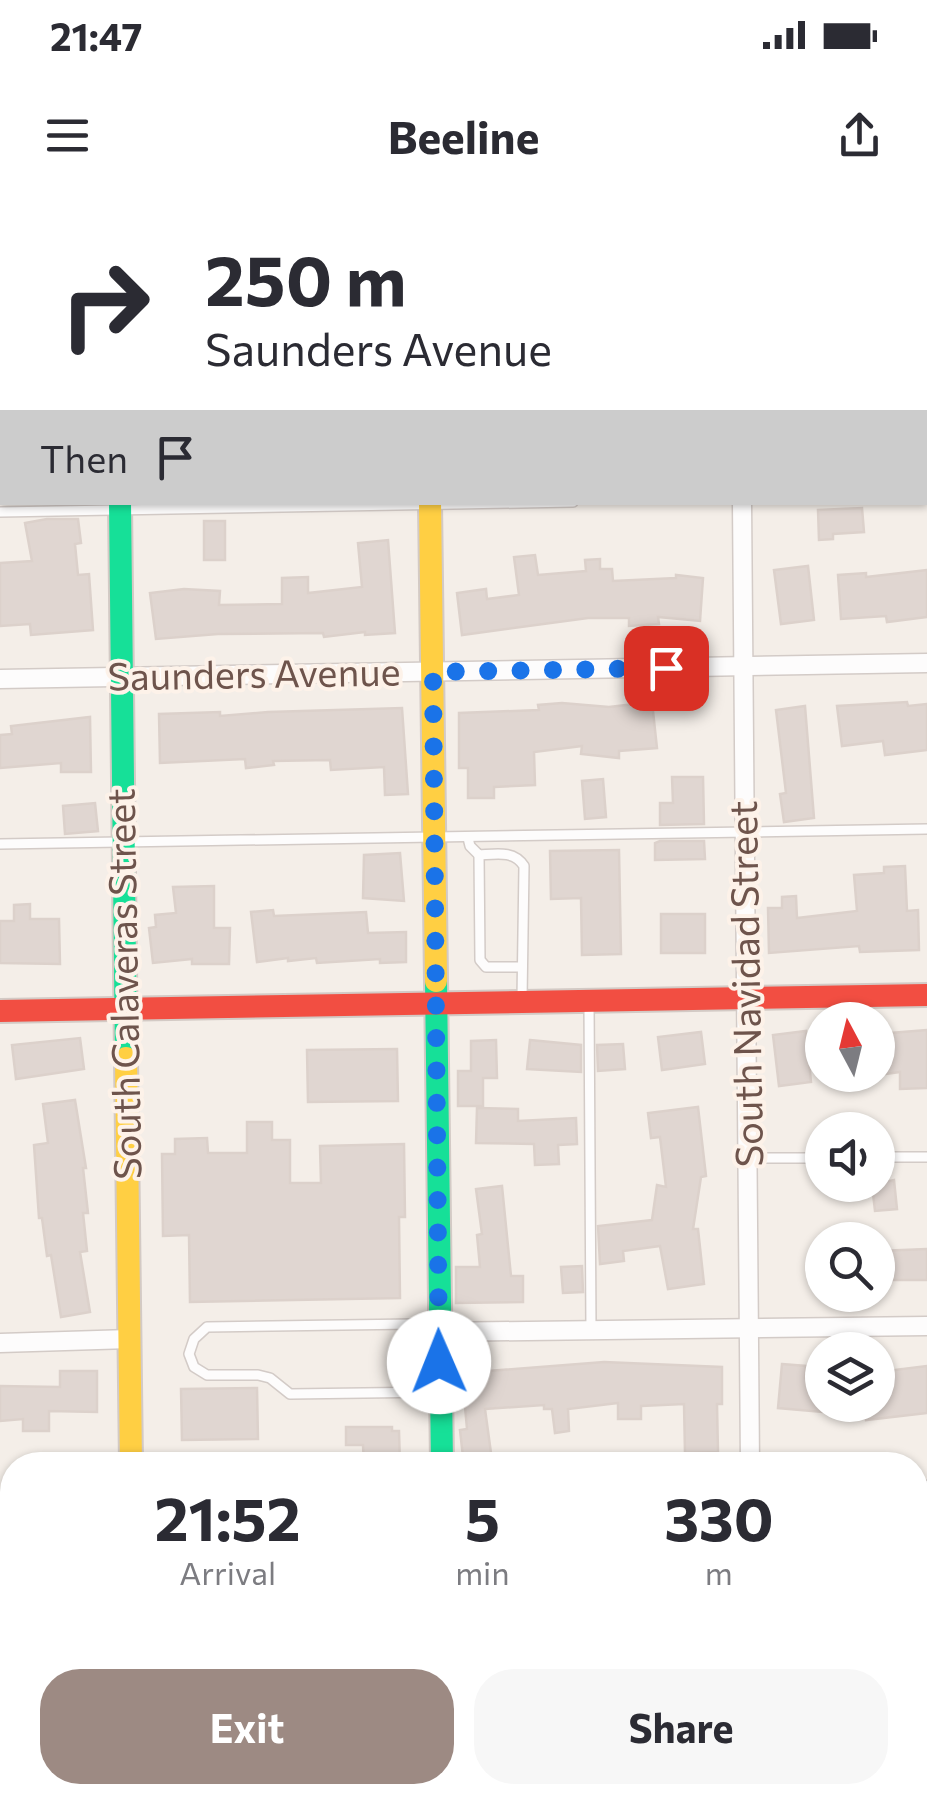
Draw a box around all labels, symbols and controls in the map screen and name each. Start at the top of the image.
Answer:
text: 21:47 [50,12,142,59]
icon: menu [40,108,95,163]
text: Beeline [388,108,539,163]
icon: share [832,108,887,163]
text: 250 m [205,235,407,320]
icon: right [40,240,170,370]
text: Saunders Avenue [205,320,552,375]
icon: arrive [148,430,203,485]
text: Then [40,434,128,481]
pin [624,626,709,711]
icon: arrive [639,641,694,696]
street label: Saunders Avenue [107,646,401,699]
street label: South Calaveras Street [96,788,149,1180]
street label: South Navidad Street [718,800,771,1168]
north arrow [805,1002,895,1092]
map controls [805,1002,895,1422]
button: sound [805,1112,895,1202]
button: search [805,1222,895,1312]
position arrow [387,1310,491,1414]
button: layers [805,1332,895,1422]
text: 21:52 [154,1480,301,1553]
text: 5 [465,1480,500,1553]
text: 330 [664,1480,774,1553]
text: Arrival [179,1552,276,1592]
text: min [455,1552,510,1592]
text: m [705,1552,733,1592]
button: Exit [40,1669,454,1784]
button: Share [474,1669,888,1784]

